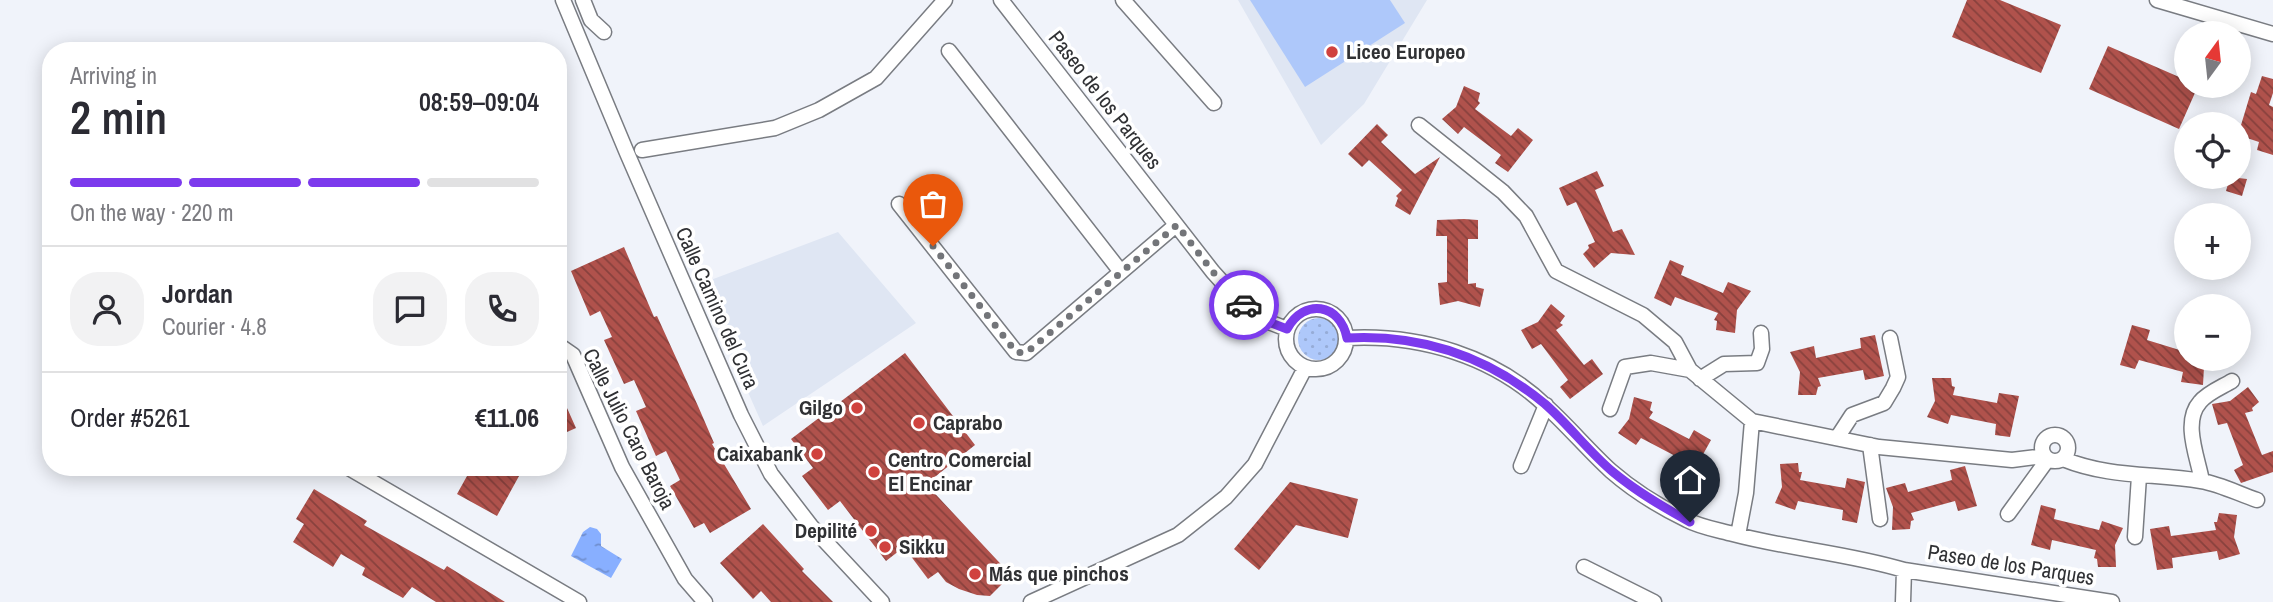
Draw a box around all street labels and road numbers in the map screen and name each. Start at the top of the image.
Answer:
street label: Paseo de los Parques [1042,24,1169,175]
street label: Calle Camino del Cura [669,222,766,394]
street label: Calle Julio Caro Baroja [576,343,683,515]
street label: Paseo de los Parques [1926,537,2097,592]

